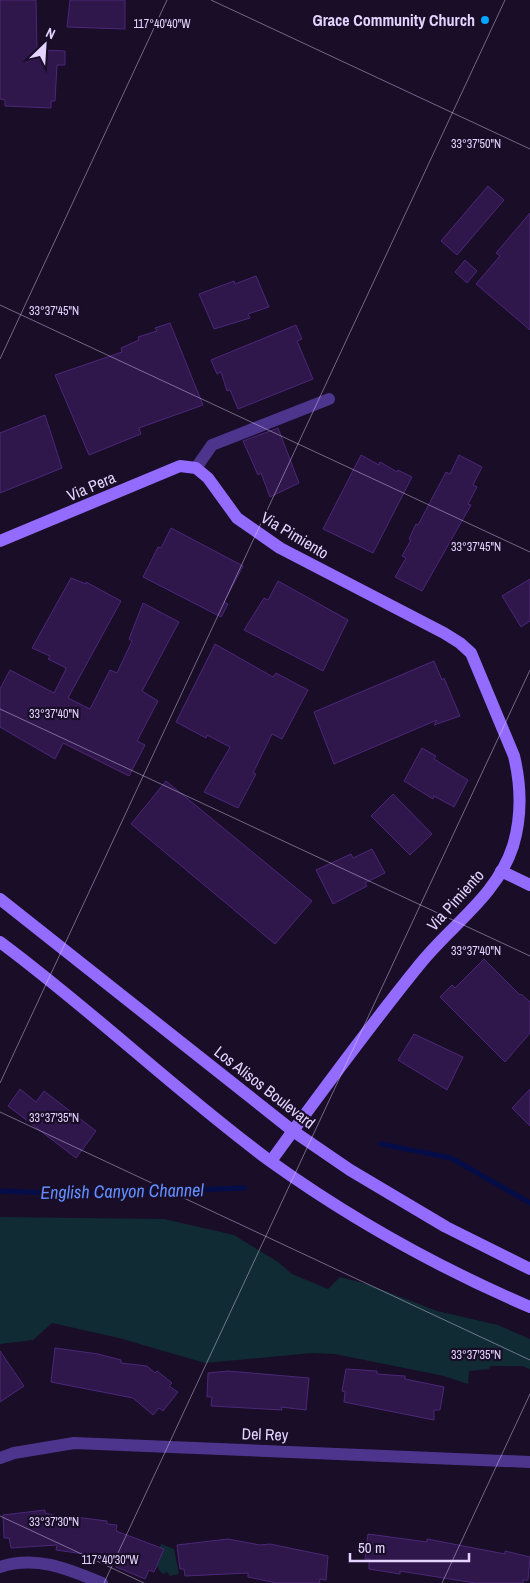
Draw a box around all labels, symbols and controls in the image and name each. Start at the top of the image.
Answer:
place label: Grace Community Church [312,9,475,31]
marker: Grace Community Church [479,14,491,26]
text: 117°40'40"W [133,16,191,32]
north arrow [20,20,70,70]
text: N [43,23,58,43]
text: 33°37'50"N [451,136,501,152]
text: 33°37'45"N [29,303,79,319]
street label: Via Pera [63,466,119,506]
street label: Via Pimiento [257,506,333,564]
text: 33°37'45"N [451,539,501,555]
text: 33°37'40"N [29,706,79,722]
street label: Via Pimiento [422,865,488,935]
text: 33°37'40"N [451,943,501,959]
street label: Los Alisos Boulevard [210,1041,320,1133]
text: 33°37'35"N [29,1110,79,1126]
water label: English Canyon Channel [40,1177,205,1205]
text: 33°37'35"N [451,1347,501,1363]
street label: Del Rey [241,1422,289,1446]
text: 33°37'30"N [29,1514,79,1530]
scale bar [350,1530,469,1562]
text: 50 m [358,1537,385,1558]
text: 117°40'30"W [81,1552,139,1568]

